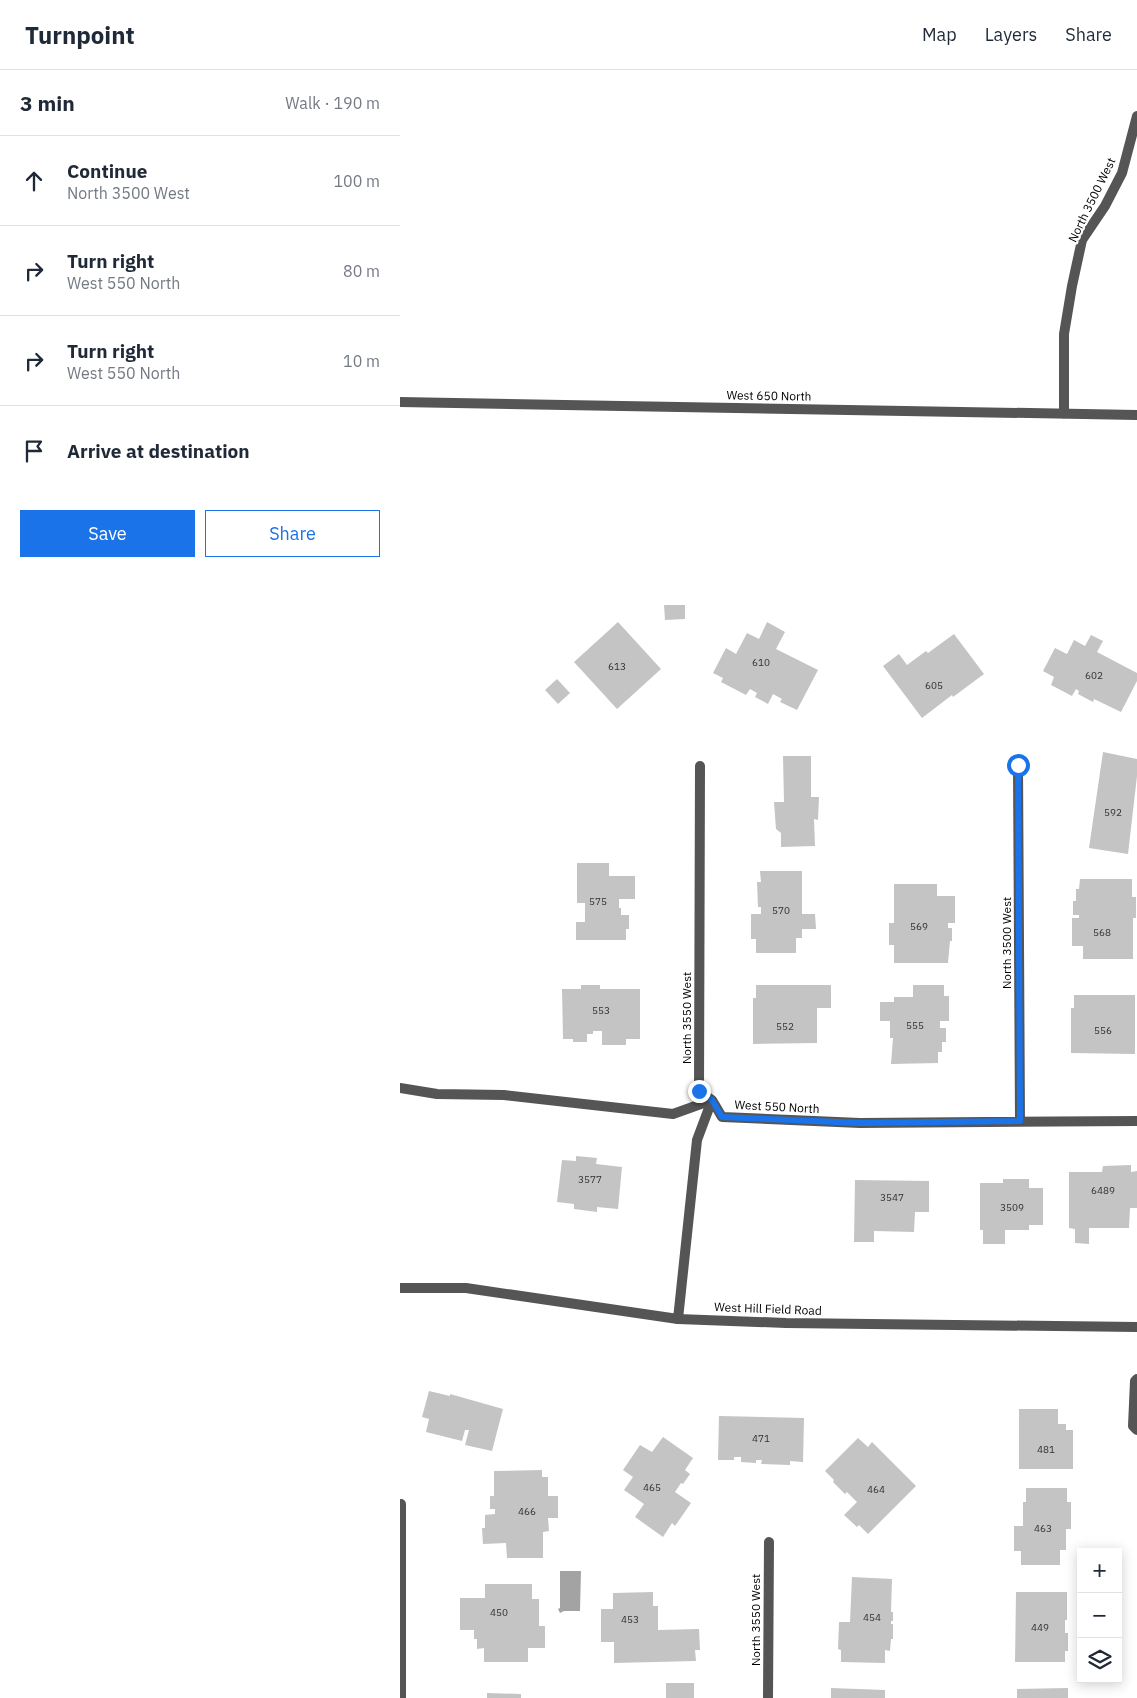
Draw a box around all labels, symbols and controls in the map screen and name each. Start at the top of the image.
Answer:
text: Turnpoint [25,19,135,51]
text: Map [922,23,957,46]
text: Layers [985,23,1037,46]
text: Share [1065,23,1112,46]
text: 3 min [20,89,75,117]
text: Walk · 190 m [285,93,380,113]
street label: North 3500 West [1065,155,1119,245]
text: Continue [67,159,147,183]
icon: ahead [20,167,48,195]
text: 100 m [333,171,380,191]
text: North 3500 West [67,183,190,203]
text: Turn right [67,249,154,273]
icon: right [20,257,48,285]
text: 80 m [343,261,380,281]
text: West 550 North [67,273,180,293]
text: Turn right [67,339,154,363]
icon: right [20,347,48,375]
text: 10 m [343,351,380,371]
text: West 550 North [67,363,180,383]
street label: West 650 North [726,387,812,404]
icon: arrive [20,437,48,465]
text: Arrive at destination [67,439,250,463]
button: Save [20,510,195,557]
button: Share [205,510,380,557]
house number: 610 [752,656,770,669]
house number: 613 [608,660,626,673]
house number: 602 [1085,669,1103,682]
house number: 605 [925,679,943,692]
route start [1007,754,1030,777]
house number: 592 [1104,806,1122,819]
house number: 575 [589,895,607,908]
street label: North 3500 West [999,897,1014,989]
house number: 570 [772,904,790,917]
house number: 569 [910,920,928,933]
house number: 568 [1093,926,1111,939]
street label: North 3550 West [679,972,694,1064]
house number: 553 [592,1004,610,1017]
house number: 555 [906,1019,924,1032]
house number: 552 [776,1020,794,1033]
house number: 556 [1094,1024,1112,1037]
route end [688,1080,711,1103]
street label: West 550 North [734,1097,820,1116]
house number: 3577 [578,1173,602,1186]
house number: 6489 [1091,1184,1115,1197]
house number: 3547 [880,1191,904,1204]
house number: 3509 [1000,1201,1024,1214]
street label: West Hill Field Road [714,1299,822,1318]
house number: 471 [752,1432,770,1445]
house number: 481 [1037,1443,1055,1456]
house number: 465 [643,1481,661,1494]
house number: 464 [867,1483,885,1496]
house number: 466 [518,1505,536,1518]
house number: 463 [1034,1522,1052,1535]
map controls [1077,1548,1122,1683]
button: + [1077,1548,1122,1593]
street label: North 3550 West [748,1574,763,1666]
button: − [1077,1593,1122,1638]
house number: 450 [490,1606,508,1619]
house number: 454 [863,1611,881,1624]
house number: 453 [621,1613,639,1626]
house number: 449 [1031,1621,1049,1634]
button: layers [1077,1638,1122,1683]

